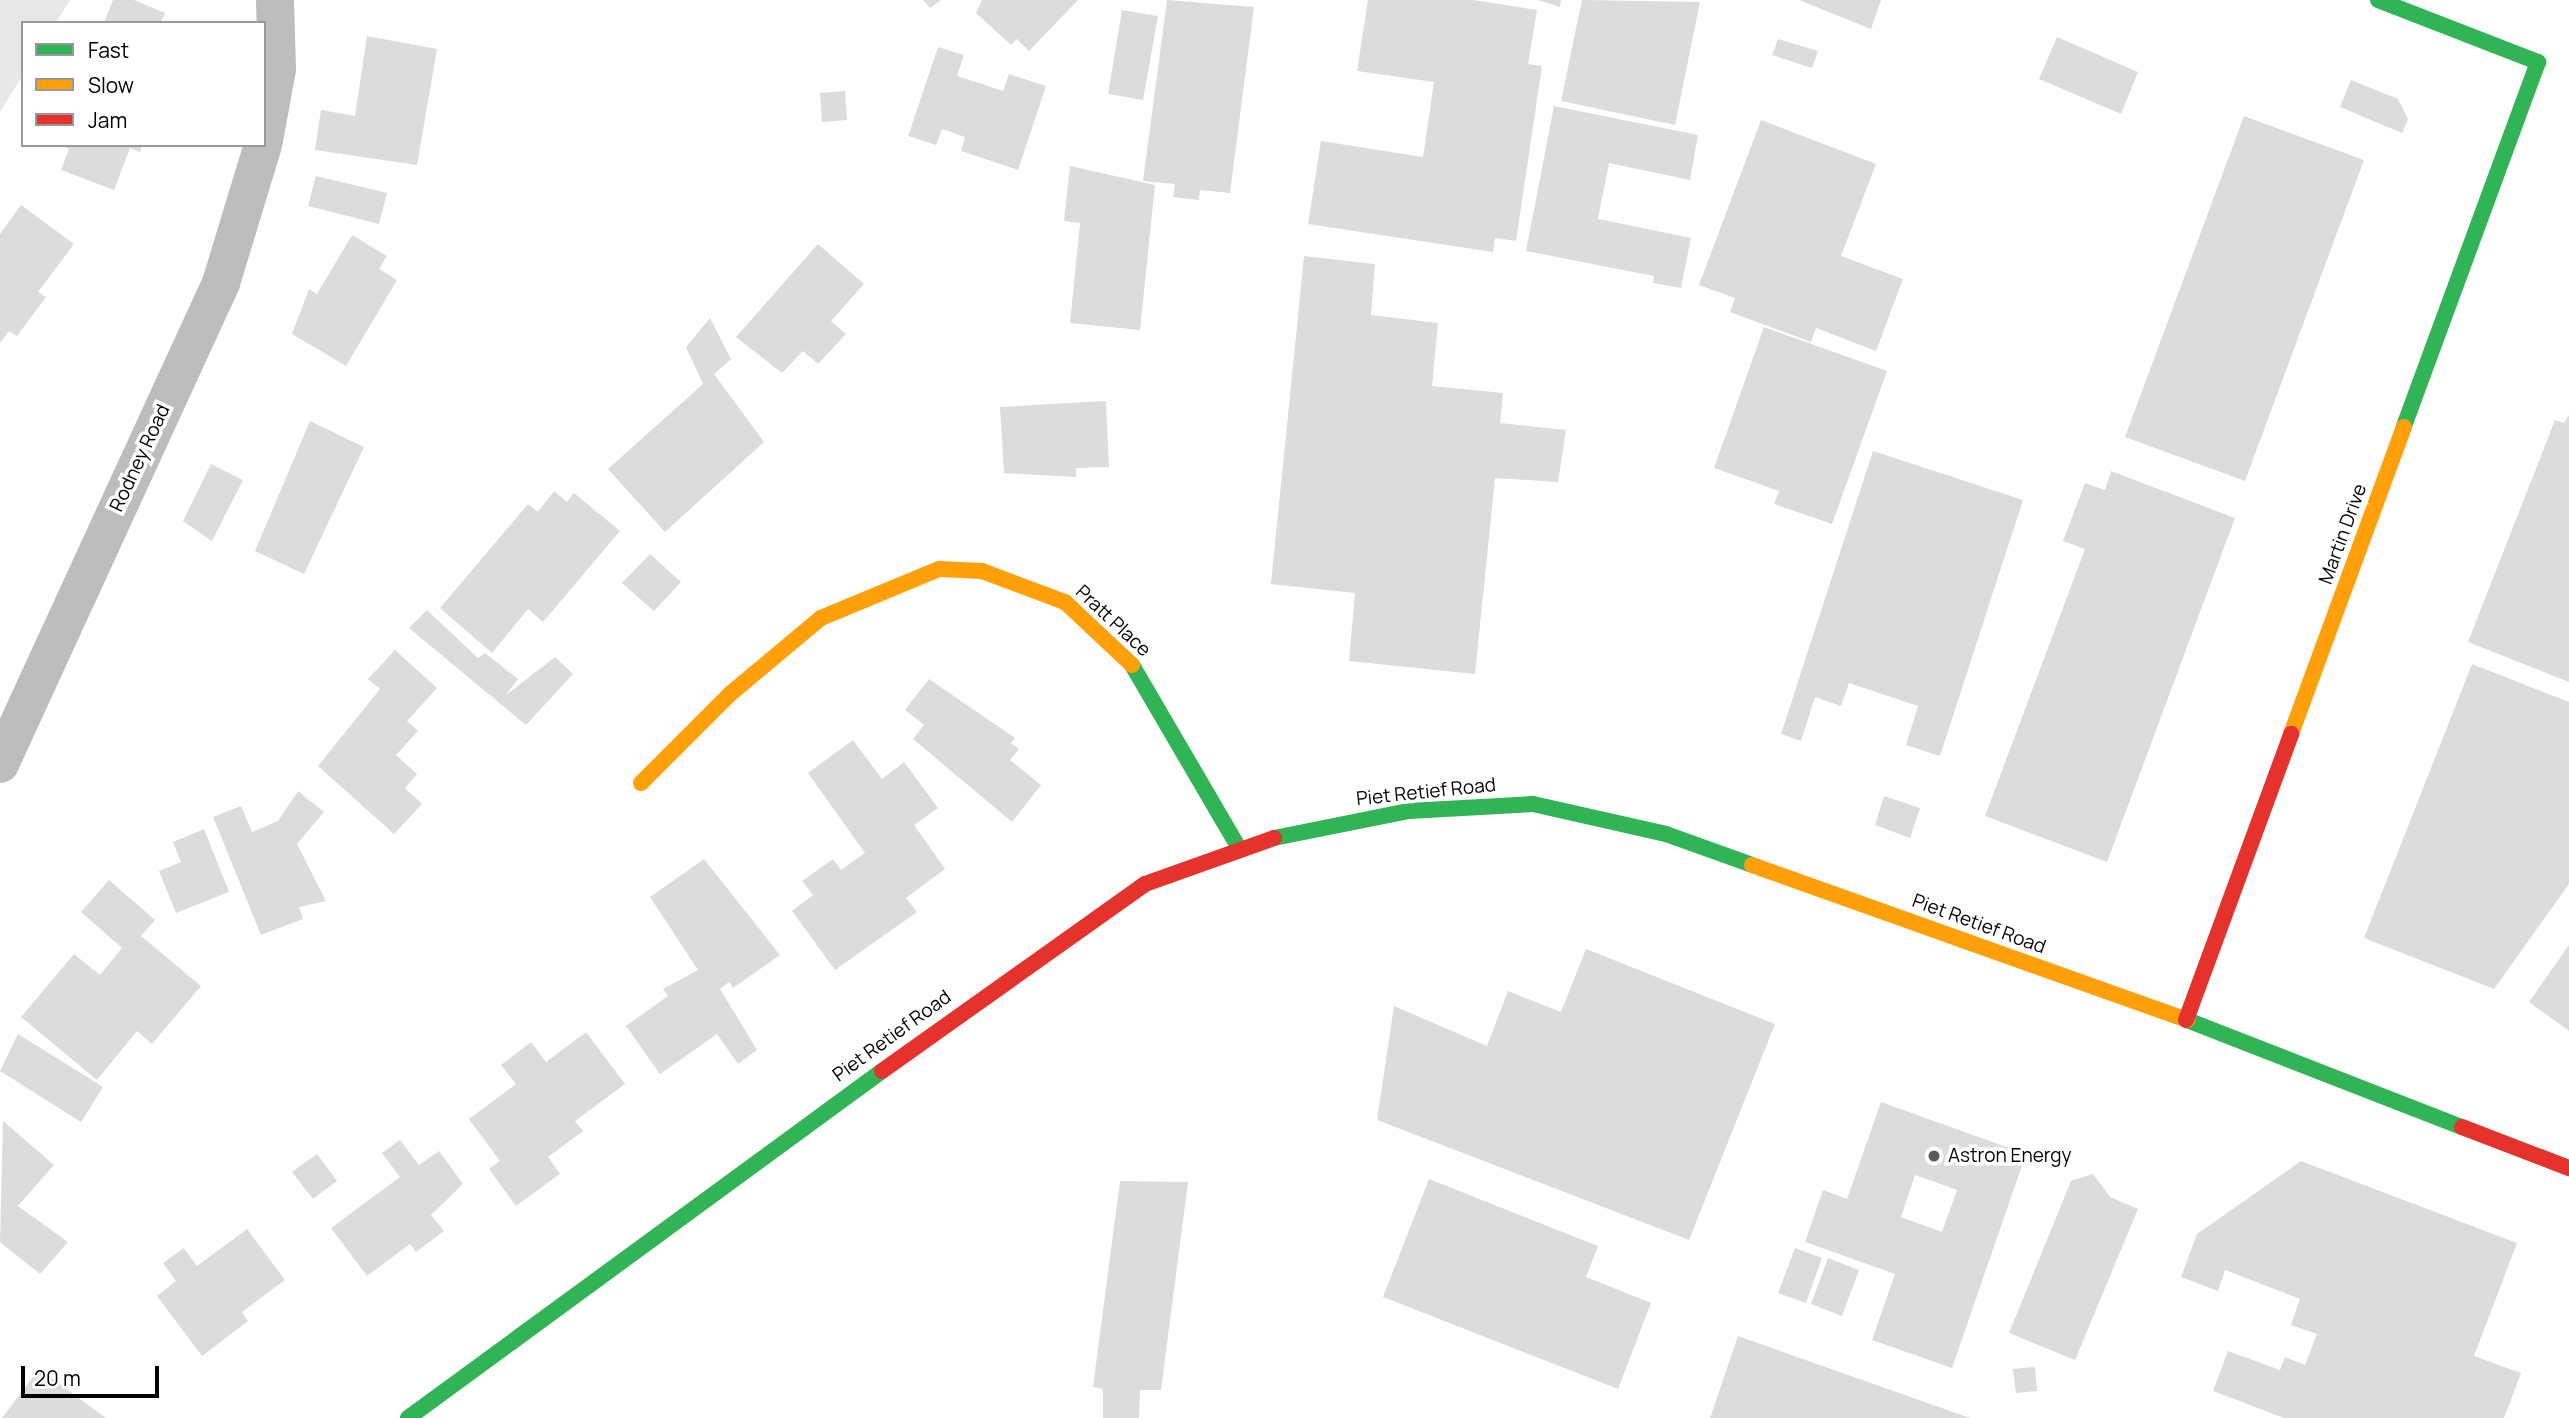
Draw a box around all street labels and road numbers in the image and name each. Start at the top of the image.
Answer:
street label: Rodney Road [105,401,175,515]
street label: Martin Drive [2314,481,2372,587]
street label: Pratt Place [1071,581,1155,661]
street label: Piet Retief Road [1355,773,1497,811]
street label: Piet Retief Road [1909,889,2049,959]
street label: Piet Retief Road [829,986,955,1086]

